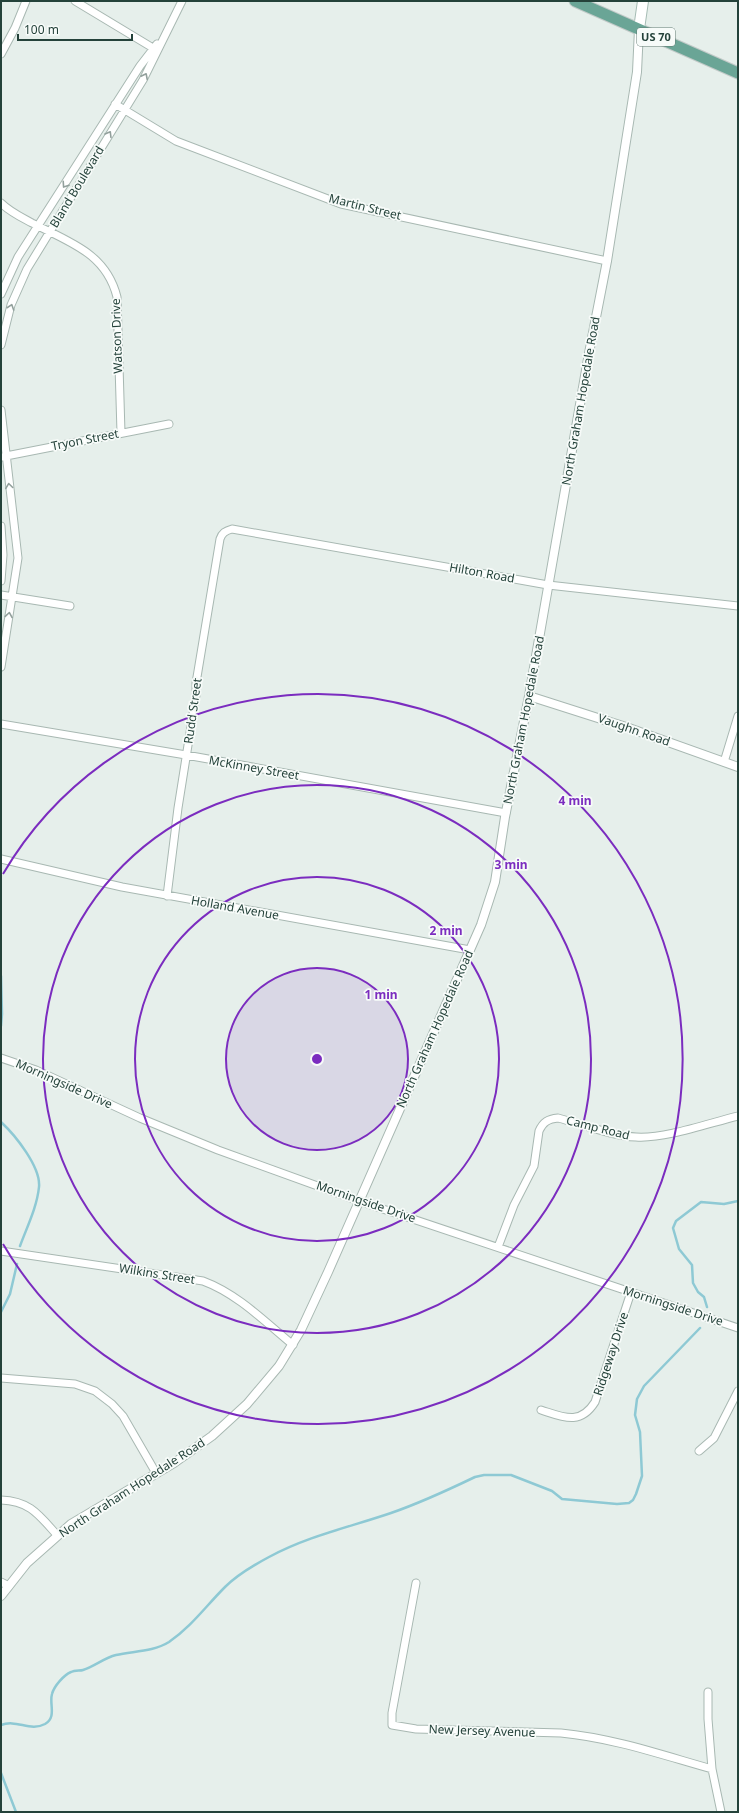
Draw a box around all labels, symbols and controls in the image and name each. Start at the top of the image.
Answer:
scale bar [18,16,132,42]
text: 100 m [24,21,59,38]
road number: US 70 [637,28,675,46]
one-way arrow [140,72,148,80]
one-way arrow [105,131,112,138]
street label: Bland Boulevard [45,143,108,231]
one-way arrow [62,180,69,187]
street label: Martin Street [327,189,404,224]
street label: Watson Drive [107,298,126,374]
one-way arrow [6,304,14,311]
street label: North Graham Hopedale Road [557,315,604,487]
street label: Tryon Street [50,425,121,454]
one-way arrow [5,483,14,489]
street label: Hilton Road [448,558,516,587]
one-way arrow [4,611,13,618]
street label: North Graham Hopedale Road [499,634,548,806]
street label: Rudd Street [179,676,206,745]
street label: Vaughn Road [596,709,673,750]
street label: McKinney Street [208,751,301,784]
text: 4 min [558,792,592,809]
text: 3 min [494,856,528,873]
street label: Holland Avenue [190,891,281,924]
text: 2 min [429,922,463,939]
street label: North Graham Hopedale Road [392,947,477,1110]
text: 1 min [364,986,398,1003]
centre of rings [310,1052,324,1066]
street label: Morningside Drive [13,1055,115,1113]
street label: Camp Road [565,1111,632,1144]
street label: Morningside Drive [314,1177,418,1227]
street label: Wilkins Street [118,1259,197,1288]
street label: Morningside Drive [621,1281,726,1330]
street label: Ridgeway Drive [589,1310,632,1398]
street label: North Graham Hopedale Road [55,1434,208,1541]
street label: New Jersey Avenue [428,1720,536,1741]

